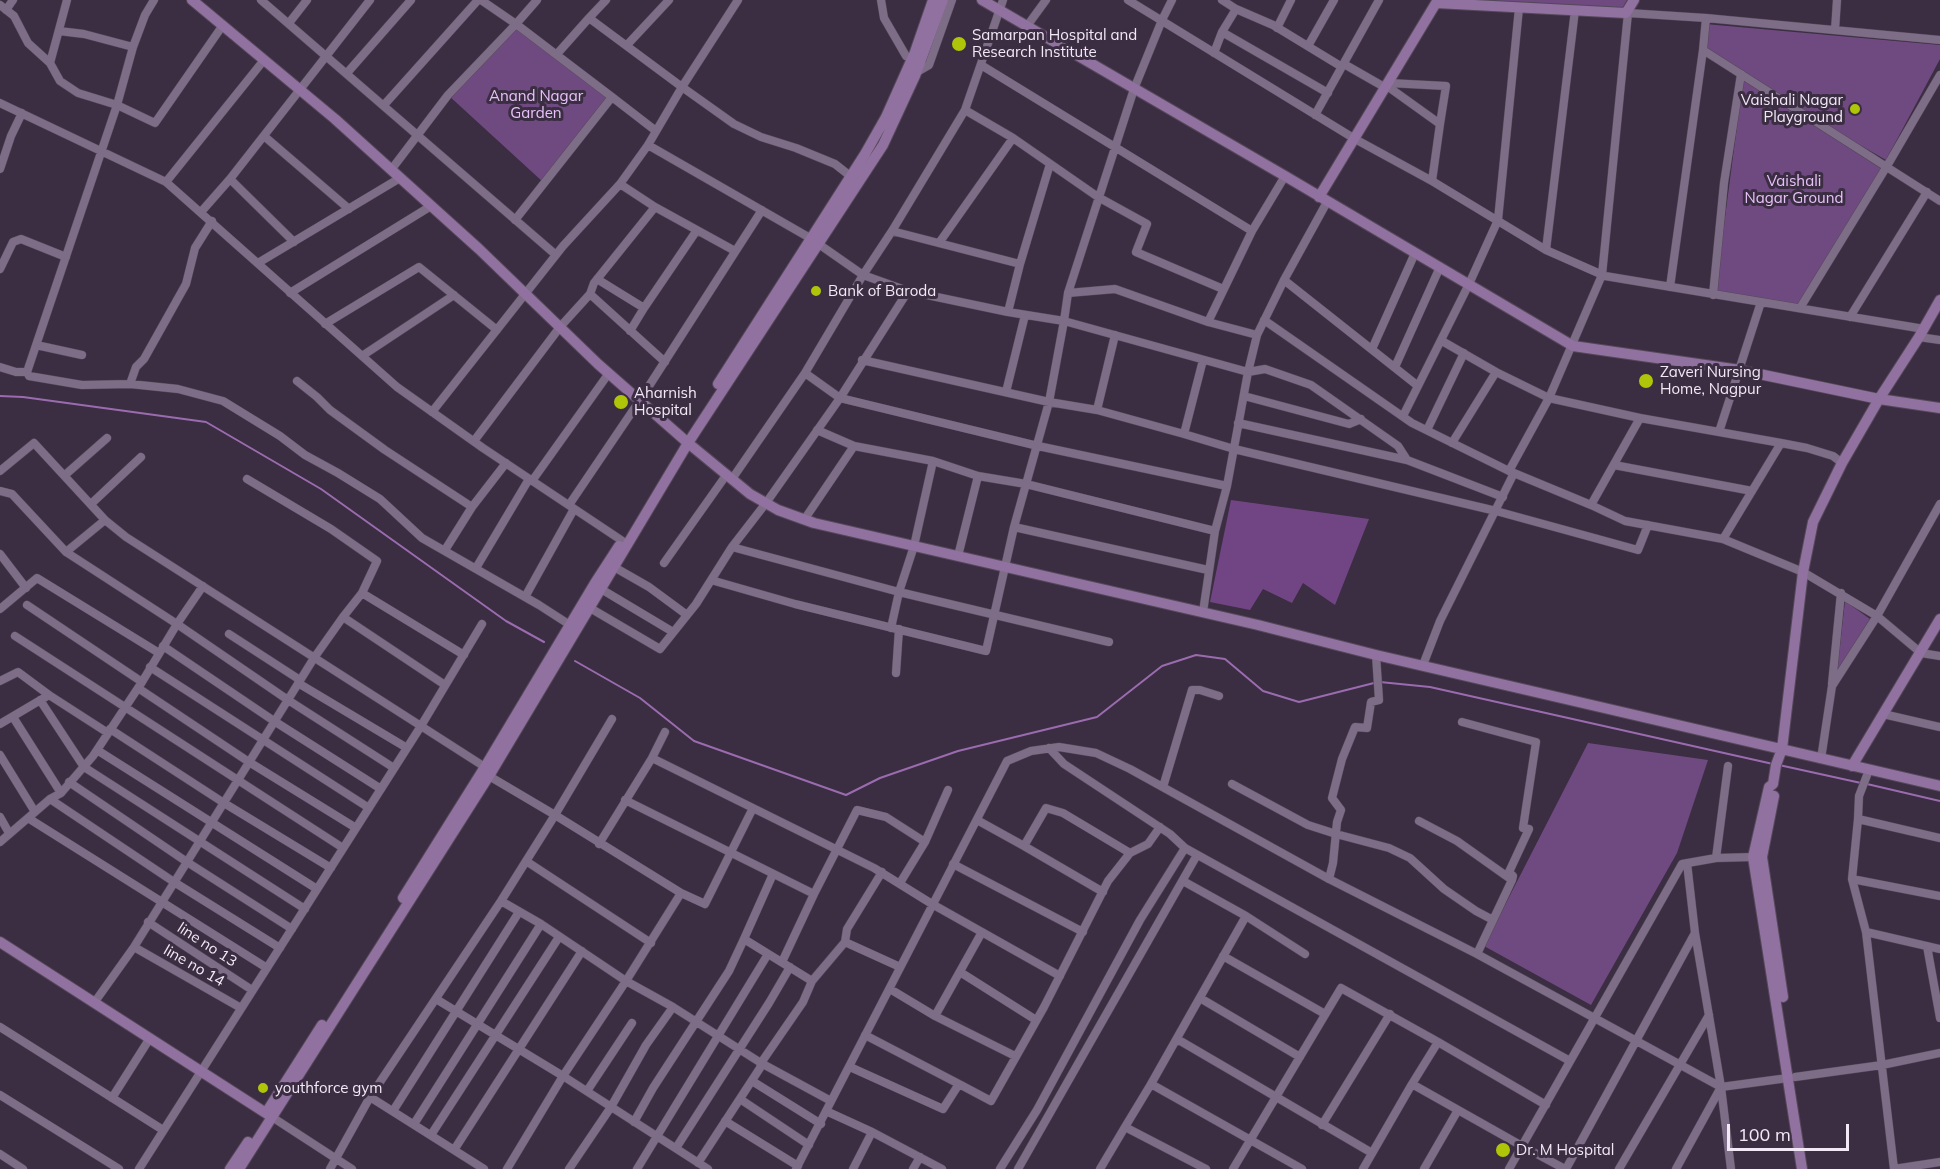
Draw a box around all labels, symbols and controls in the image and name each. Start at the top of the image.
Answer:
place label: Samarpan Hospital and Research Institute [972,26,1137,61]
marker: Samarpan Hospital and Research Institute [950,35,968,53]
park label: Anand Nagar Garden [489,87,583,122]
place label: Vaishali Nagar Playground [1741,91,1843,126]
marker: Vaishali Nagar Playground [1848,102,1862,116]
park label: Vaishali Nagar Ground [1745,172,1843,207]
place label: Bank of Baroda [828,282,936,300]
marker: Bank of Baroda [809,284,823,298]
place label: Zaveri Nursing Home, Nagpur [1660,363,1761,398]
marker: Zaveri Nursing Home, Nagpur [1637,372,1655,390]
place label: Aharnish Hospital [634,384,697,419]
marker: Aharnish Hospital [612,393,630,411]
street label: line no 13 [174,919,240,971]
street label: line no 14 [160,941,228,991]
place label: youthforce gym [275,1079,382,1097]
marker: youthforce gym [256,1081,270,1095]
scale bar [1730,1112,1852,1150]
text: 100 m [1738,1123,1791,1146]
marker: Dr. M Hospital [1494,1141,1512,1159]
place label: Dr. M Hospital [1516,1141,1614,1159]

